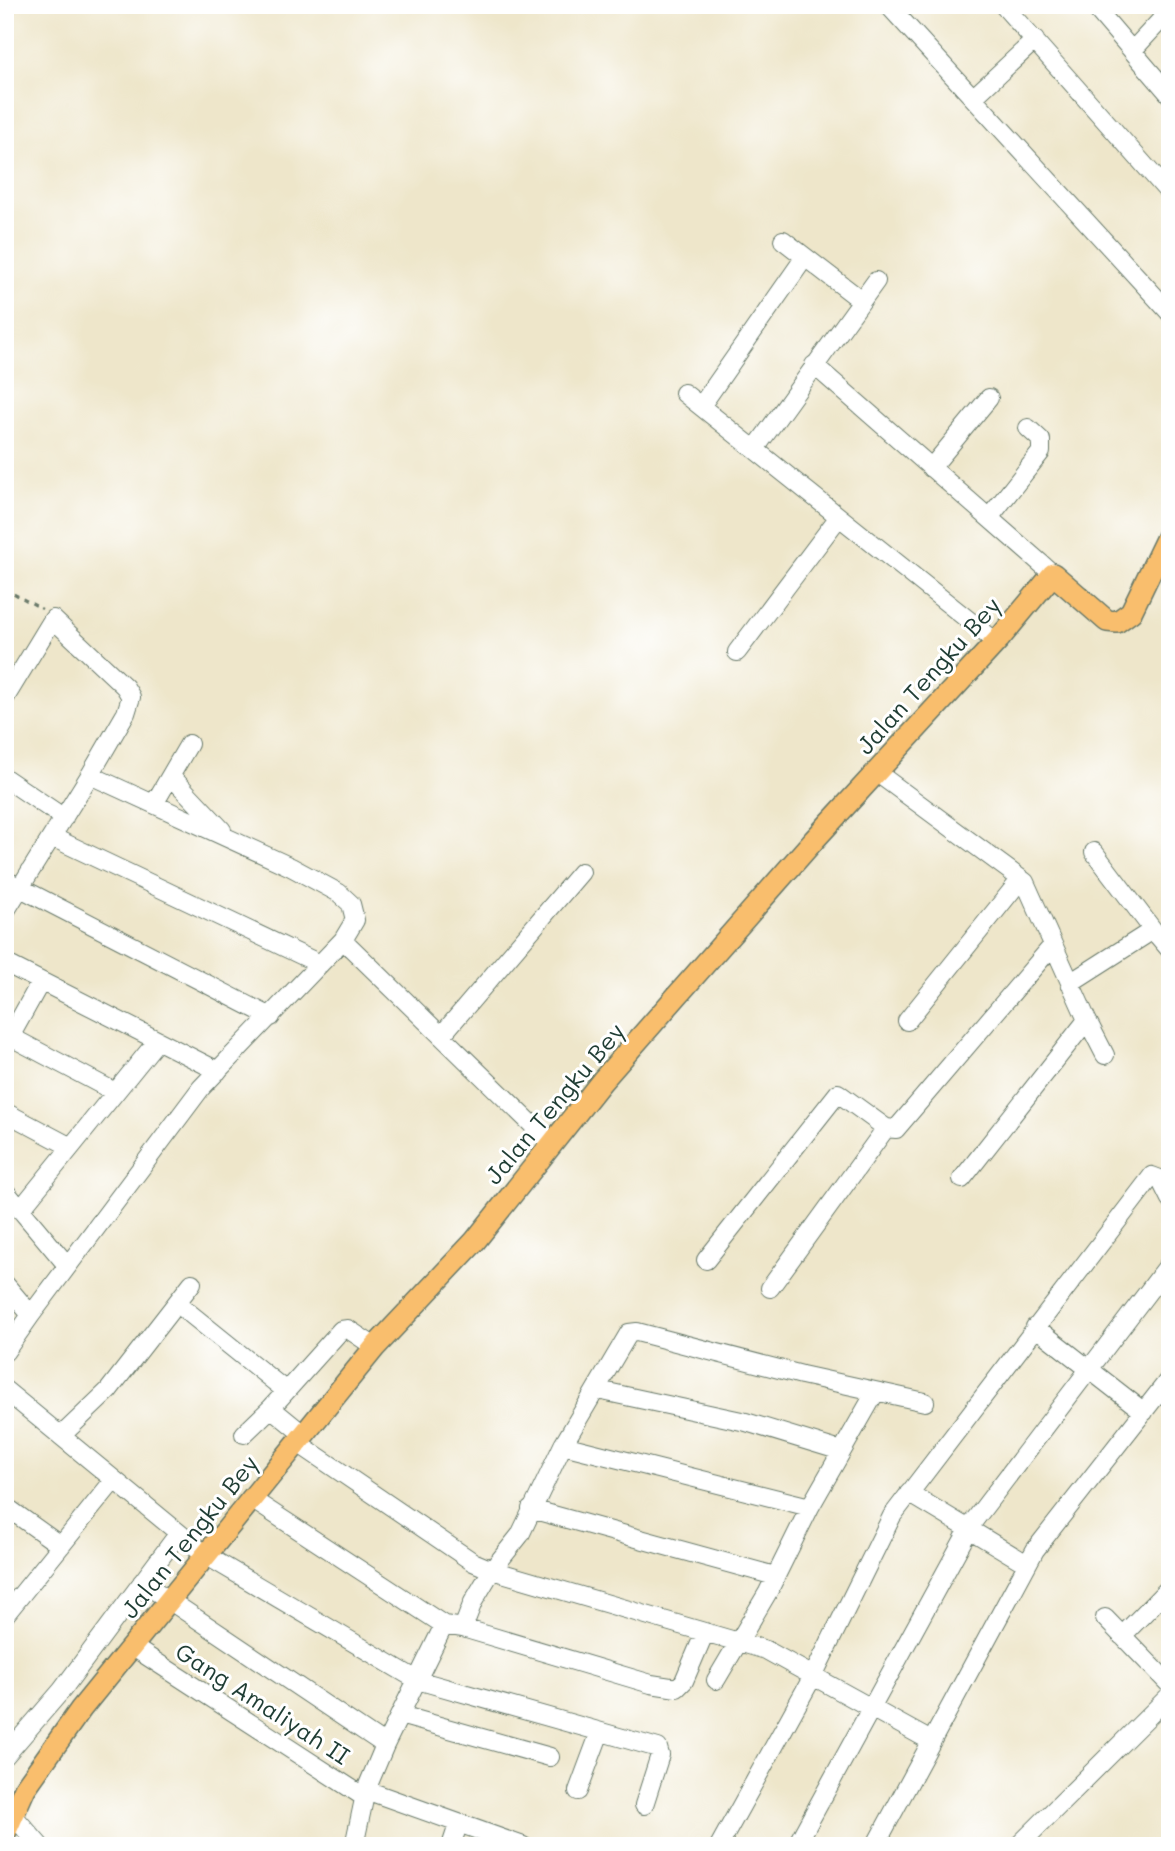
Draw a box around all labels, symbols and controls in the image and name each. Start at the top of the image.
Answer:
street label: Jalan Tengku Bey [849,590,1007,760]
street label: Jalan Tengku Bey [477,1016,631,1190]
street label: Jalan Tengku Bey [114,1448,264,1624]
street label: Gang Amaliyah II [170,1635,356,1771]

